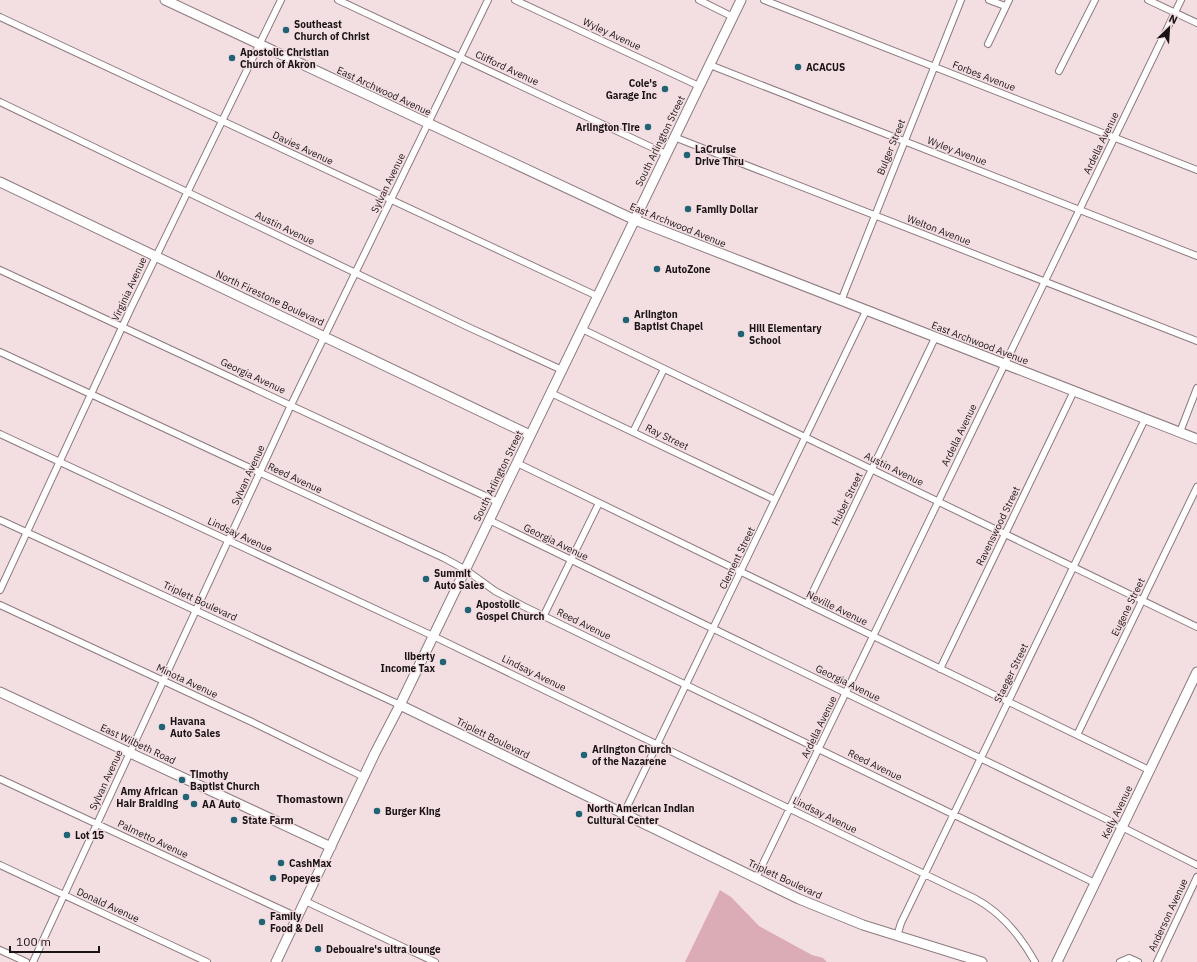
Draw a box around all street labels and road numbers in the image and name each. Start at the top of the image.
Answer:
street label: Wyley Avenue [581,15,644,53]
street label: Clifford Avenue [473,48,541,89]
street label: Forbes Avenue [951,58,1018,94]
street label: East Archwood Avenue [335,63,434,119]
street label: South Arlington Street [632,93,688,189]
street label: Ardella Avenue [1080,109,1122,176]
street label: Bulger Street [874,117,908,177]
street label: Davies Avenue [271,128,336,168]
street label: Wyley Avenue [925,134,989,169]
street label: Sylvan Avenue [368,150,408,215]
street label: East Archwood Avenue [628,200,729,250]
street label: Austin Avenue [253,208,317,248]
street label: Welton Avenue [905,212,973,248]
street label: Virginia Avenue [109,254,150,323]
street label: North Firestone Boulevard [214,267,326,329]
street label: East Archwood Avenue [930,318,1031,368]
street label: Georgia Avenue [218,355,288,397]
street label: Ardella Avenue [938,401,980,468]
street label: Ray Street [643,421,691,453]
street label: South Arlington Street [470,428,526,524]
street label: Sylvan Avenue [228,442,268,507]
street label: Austin Avenue [862,449,926,489]
street label: Reed Avenue [266,460,325,497]
street label: Huber Street [829,470,866,528]
street label: Ravenswood Street [973,484,1023,568]
street label: Lindsay Avenue [206,514,275,556]
street label: Georgia Avenue [522,521,591,563]
street label: Clement Street [716,524,758,591]
street label: Eugene Street [1108,575,1148,638]
street label: Triplett Boulevard [161,578,239,624]
street label: Neville Avenue [804,588,870,629]
street label: Reed Avenue [555,605,614,643]
street label: Staeger Street [991,641,1031,705]
street label: Lindsay Avenue [500,652,569,694]
street label: Minota Avenue [154,661,220,701]
street label: Georgia Avenue [814,662,883,704]
street label: Ardella Avenue [798,693,840,760]
street label: Triplett Boulevard [454,715,532,761]
street label: East Wilbeth Road [98,721,178,767]
street label: Reed Avenue [846,746,905,784]
street label: Sylvan Avenue [86,747,126,812]
street label: Kelly Avenue [1099,783,1136,841]
street label: Lindsay Avenue [791,794,860,836]
street label: Palmetto Avenue [116,817,191,861]
street label: Triplett Boulevard [746,856,824,902]
street label: Anderson Avenue [1145,876,1191,954]
street label: Donald Avenue [75,885,142,925]

